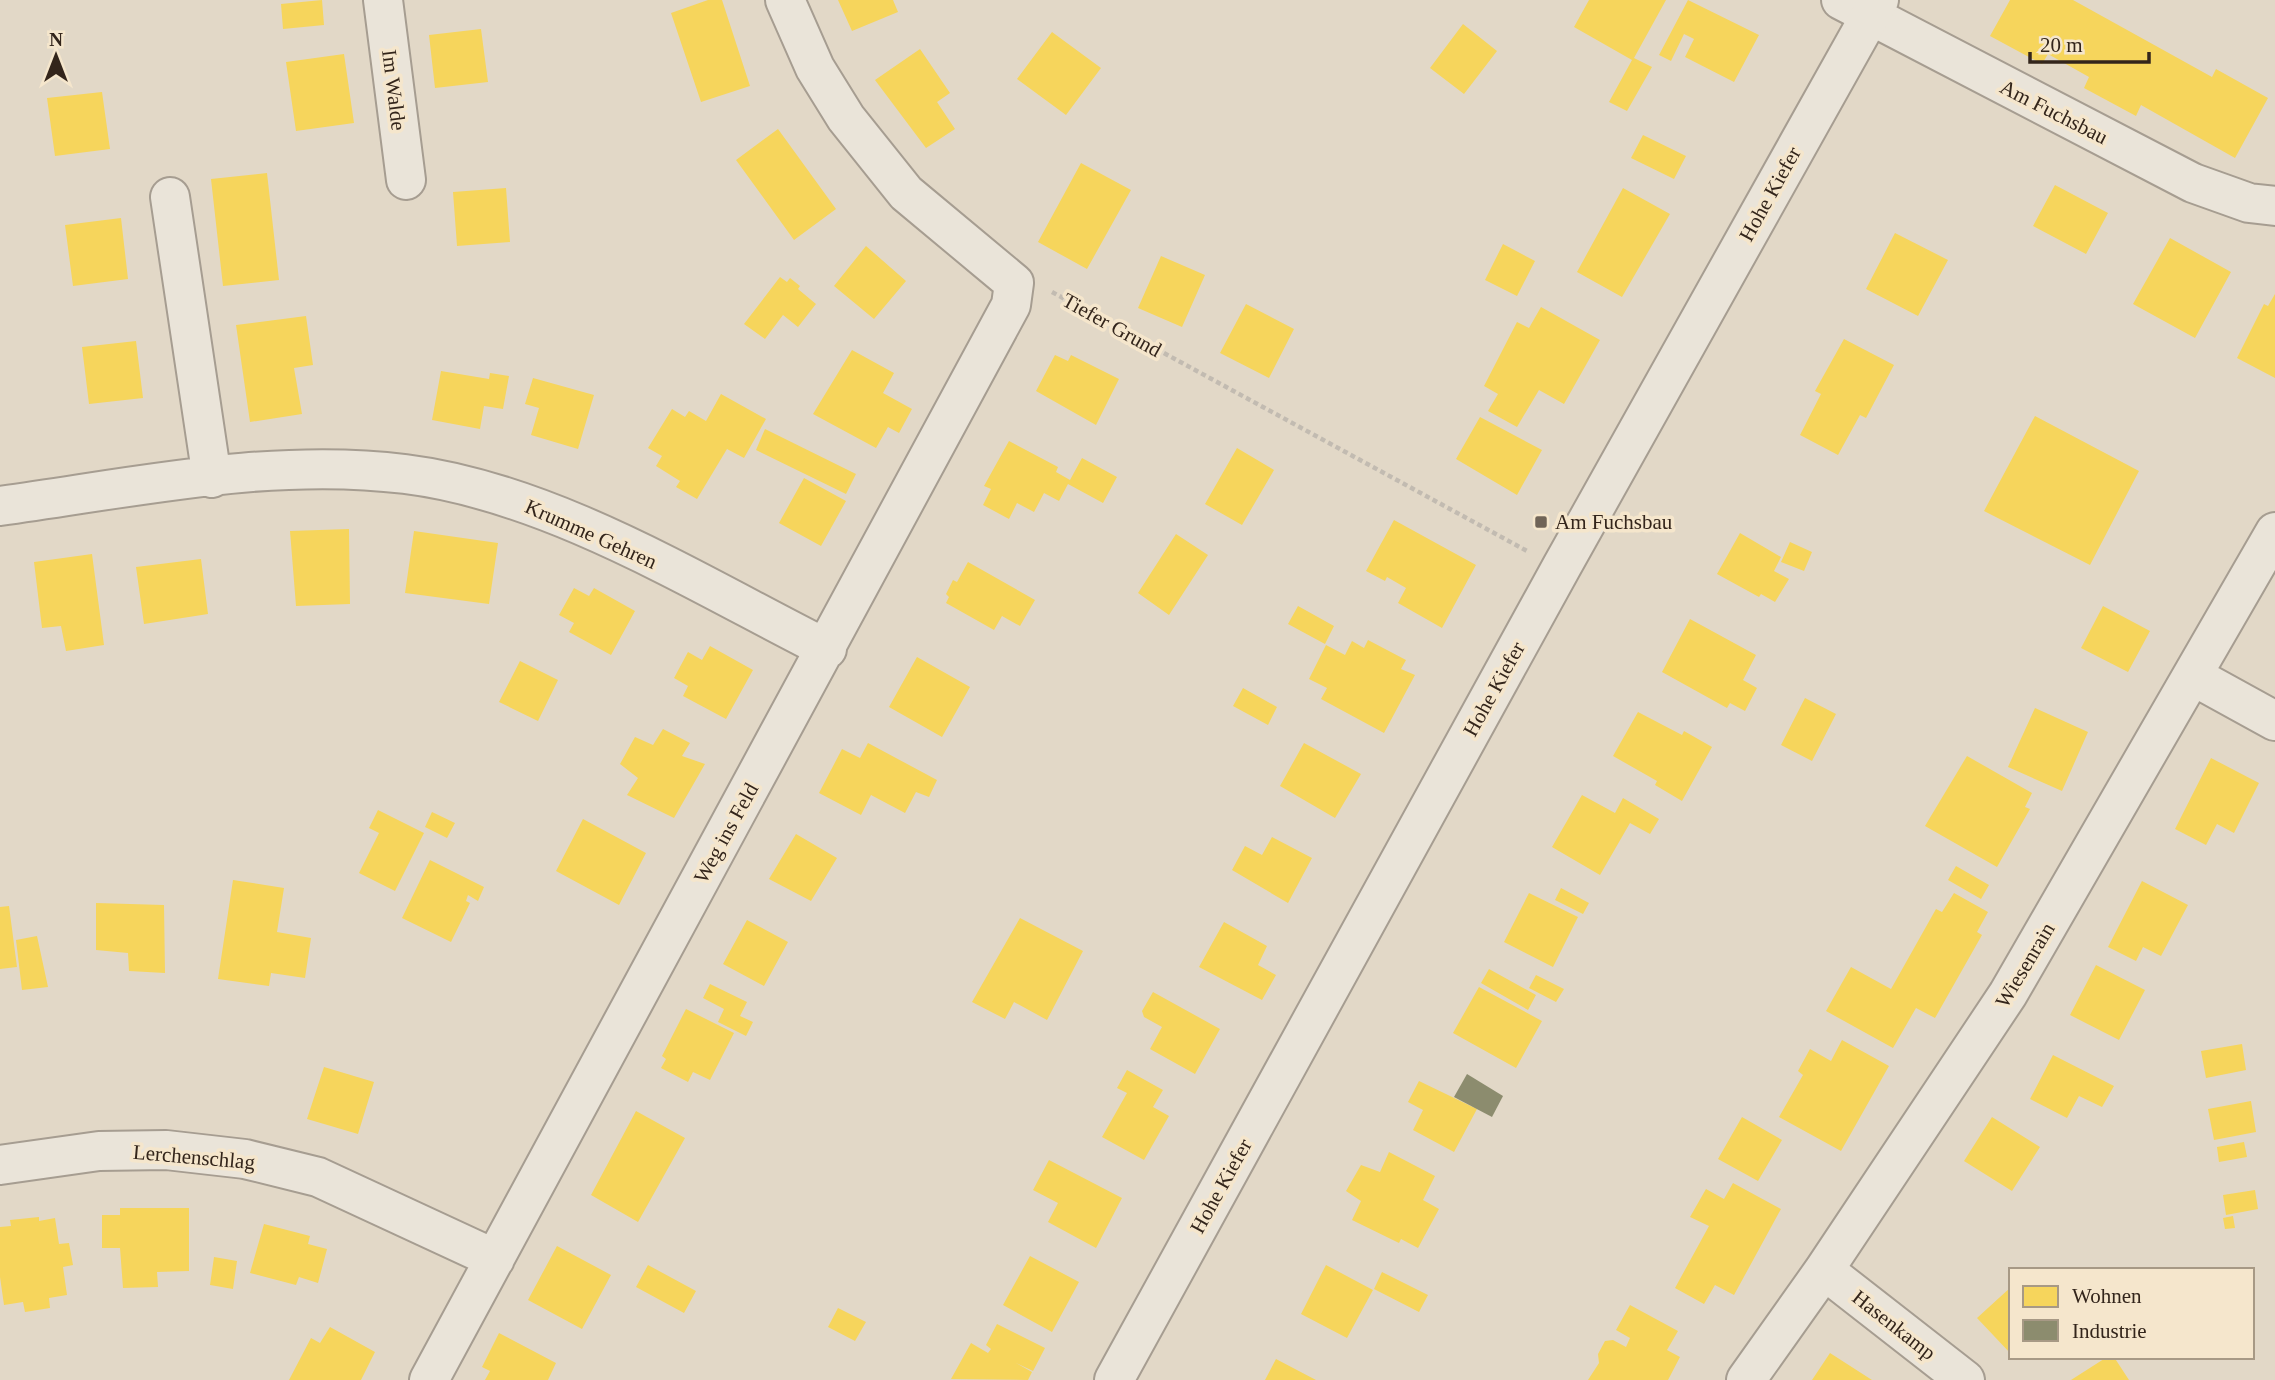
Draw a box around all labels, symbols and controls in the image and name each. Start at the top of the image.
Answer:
north arrow [21,21,91,91]
scale bar [2030,21,2149,65]
text: N [49,29,63,50]
text: 20 m [2040,33,2083,57]
street label: Im Walde [377,48,411,132]
street label: Am Fuchsbau [1996,75,2112,150]
street label: Hohe Kiefer [1734,143,1806,245]
street label: Tiefer Grund [1058,288,1166,362]
street label: Krumme Gehren [521,494,661,574]
place label: Am Fuchsbau [1555,510,1673,534]
marker: Am Fuchsbau [1533,514,1549,530]
street label: Hohe Kiefer [1458,638,1530,740]
street label: Weg ins Feld [689,779,763,887]
street label: Wiesenrain [1990,918,2060,1012]
street label: Hohe Kiefer [1185,1135,1257,1237]
street label: Lerchenschlag [132,1140,257,1174]
legend [2009,1268,2254,1359]
text: Wohnen [2072,1284,2142,1308]
street label: Hasenkamp [1848,1285,1940,1365]
text: Industrie [2072,1319,2147,1343]

